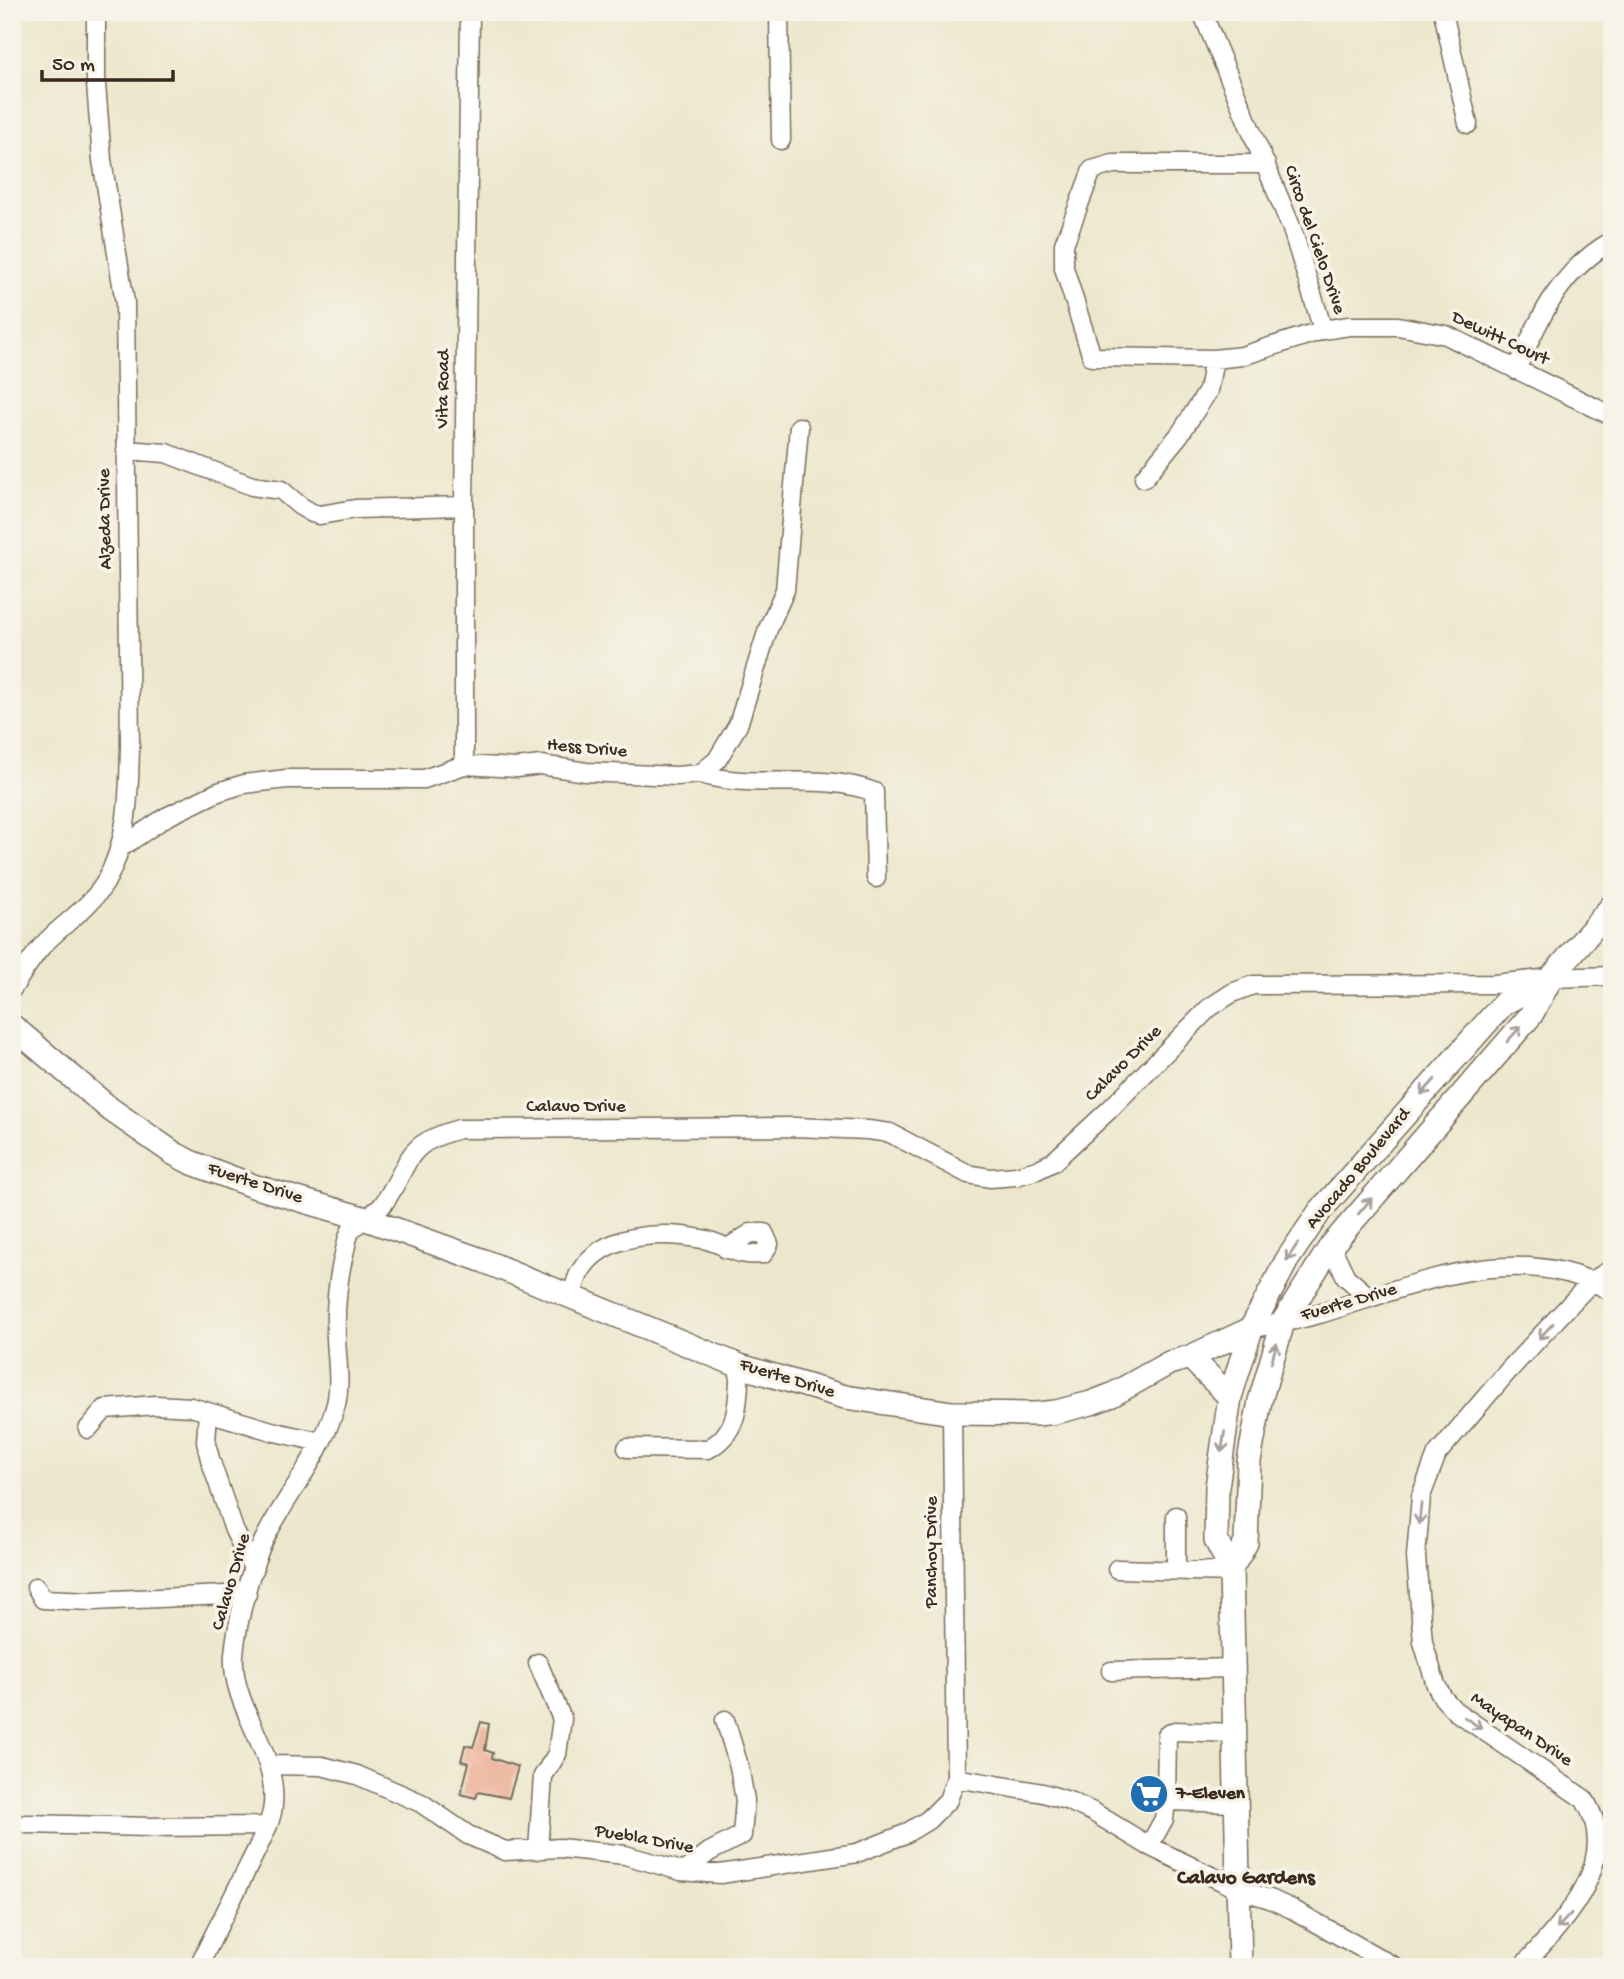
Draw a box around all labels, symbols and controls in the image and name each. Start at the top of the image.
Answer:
scale bar [42,38,173,82]
text: 50 m [52,54,95,79]
street label: Circo del Cielo Drive [1278,163,1350,318]
street label: Dewitt Court [1446,306,1554,372]
street label: Vita Road [432,347,456,430]
street label: Alzeda Drive [94,468,118,570]
street label: Hess Drive [546,734,628,764]
street label: Calavo Drive [1081,1020,1168,1107]
one-way arrow [1506,1026,1522,1044]
one-way arrow [1420,1078,1437,1095]
street label: Calavo Drive [526,1096,626,1119]
street label: Avocado Boulevard [1302,1102,1418,1234]
street label: Fuerte Drive [204,1158,306,1210]
one-way arrow [1357,1197,1373,1215]
one-way arrow [1285,1242,1299,1262]
street label: Fuerte Drive [1297,1278,1400,1328]
one-way arrow [1538,1322,1554,1340]
one-way arrow [1268,1343,1281,1365]
street label: Fuerte Drive [736,1353,838,1404]
one-way arrow [1217,1431,1230,1453]
street label: Panchoy Drive [921,1496,944,1609]
one-way arrow [1413,1502,1426,1525]
street label: Calavo Drive [207,1531,257,1633]
street label: Mayapan Drive [1465,1687,1577,1773]
one-way arrow [1463,1716,1482,1730]
supermarket icon: 7-Eleven [1128,1773,1170,1815]
place label: 7-Eleven [1175,1783,1246,1806]
street label: Puebla Drive [592,1820,695,1860]
district label: Calavo Gardens [1176,1867,1316,1892]
one-way arrow [1556,1912,1572,1930]

